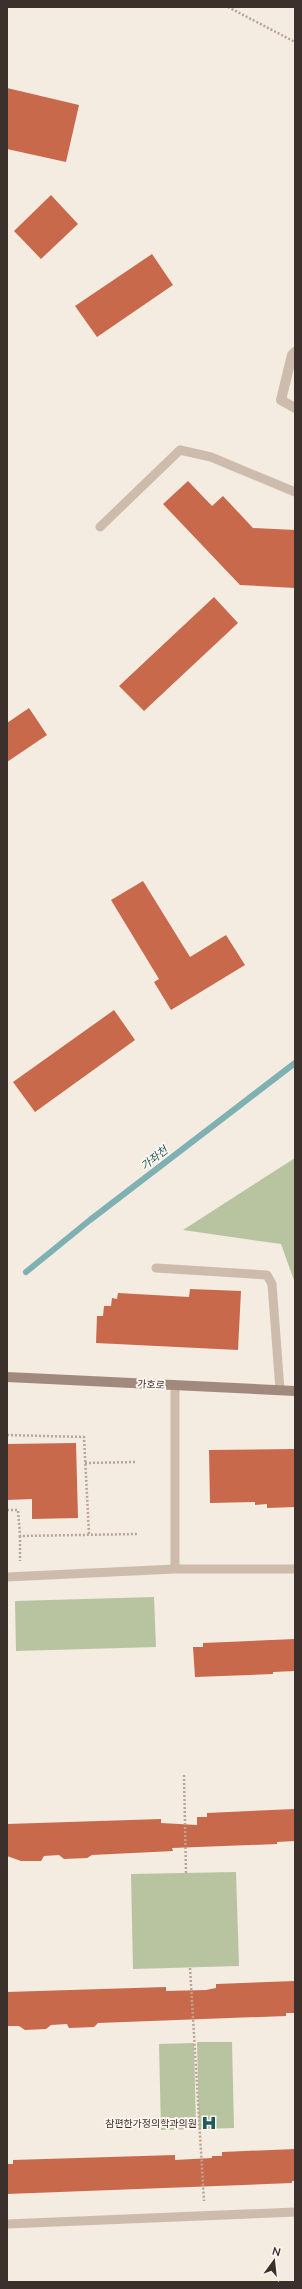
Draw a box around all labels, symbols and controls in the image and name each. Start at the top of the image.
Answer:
water label: 가좌천 [138,1142,172,1174]
street label: 가호로 [137,1377,165,1393]
hospital icon: 참편한가정의학과의원 [200,2114,218,2132]
place label: 참편한가정의학과의원 [105,2117,197,2131]
north arrow [254,2241,294,2281]
text: N [271,2244,282,2260]

